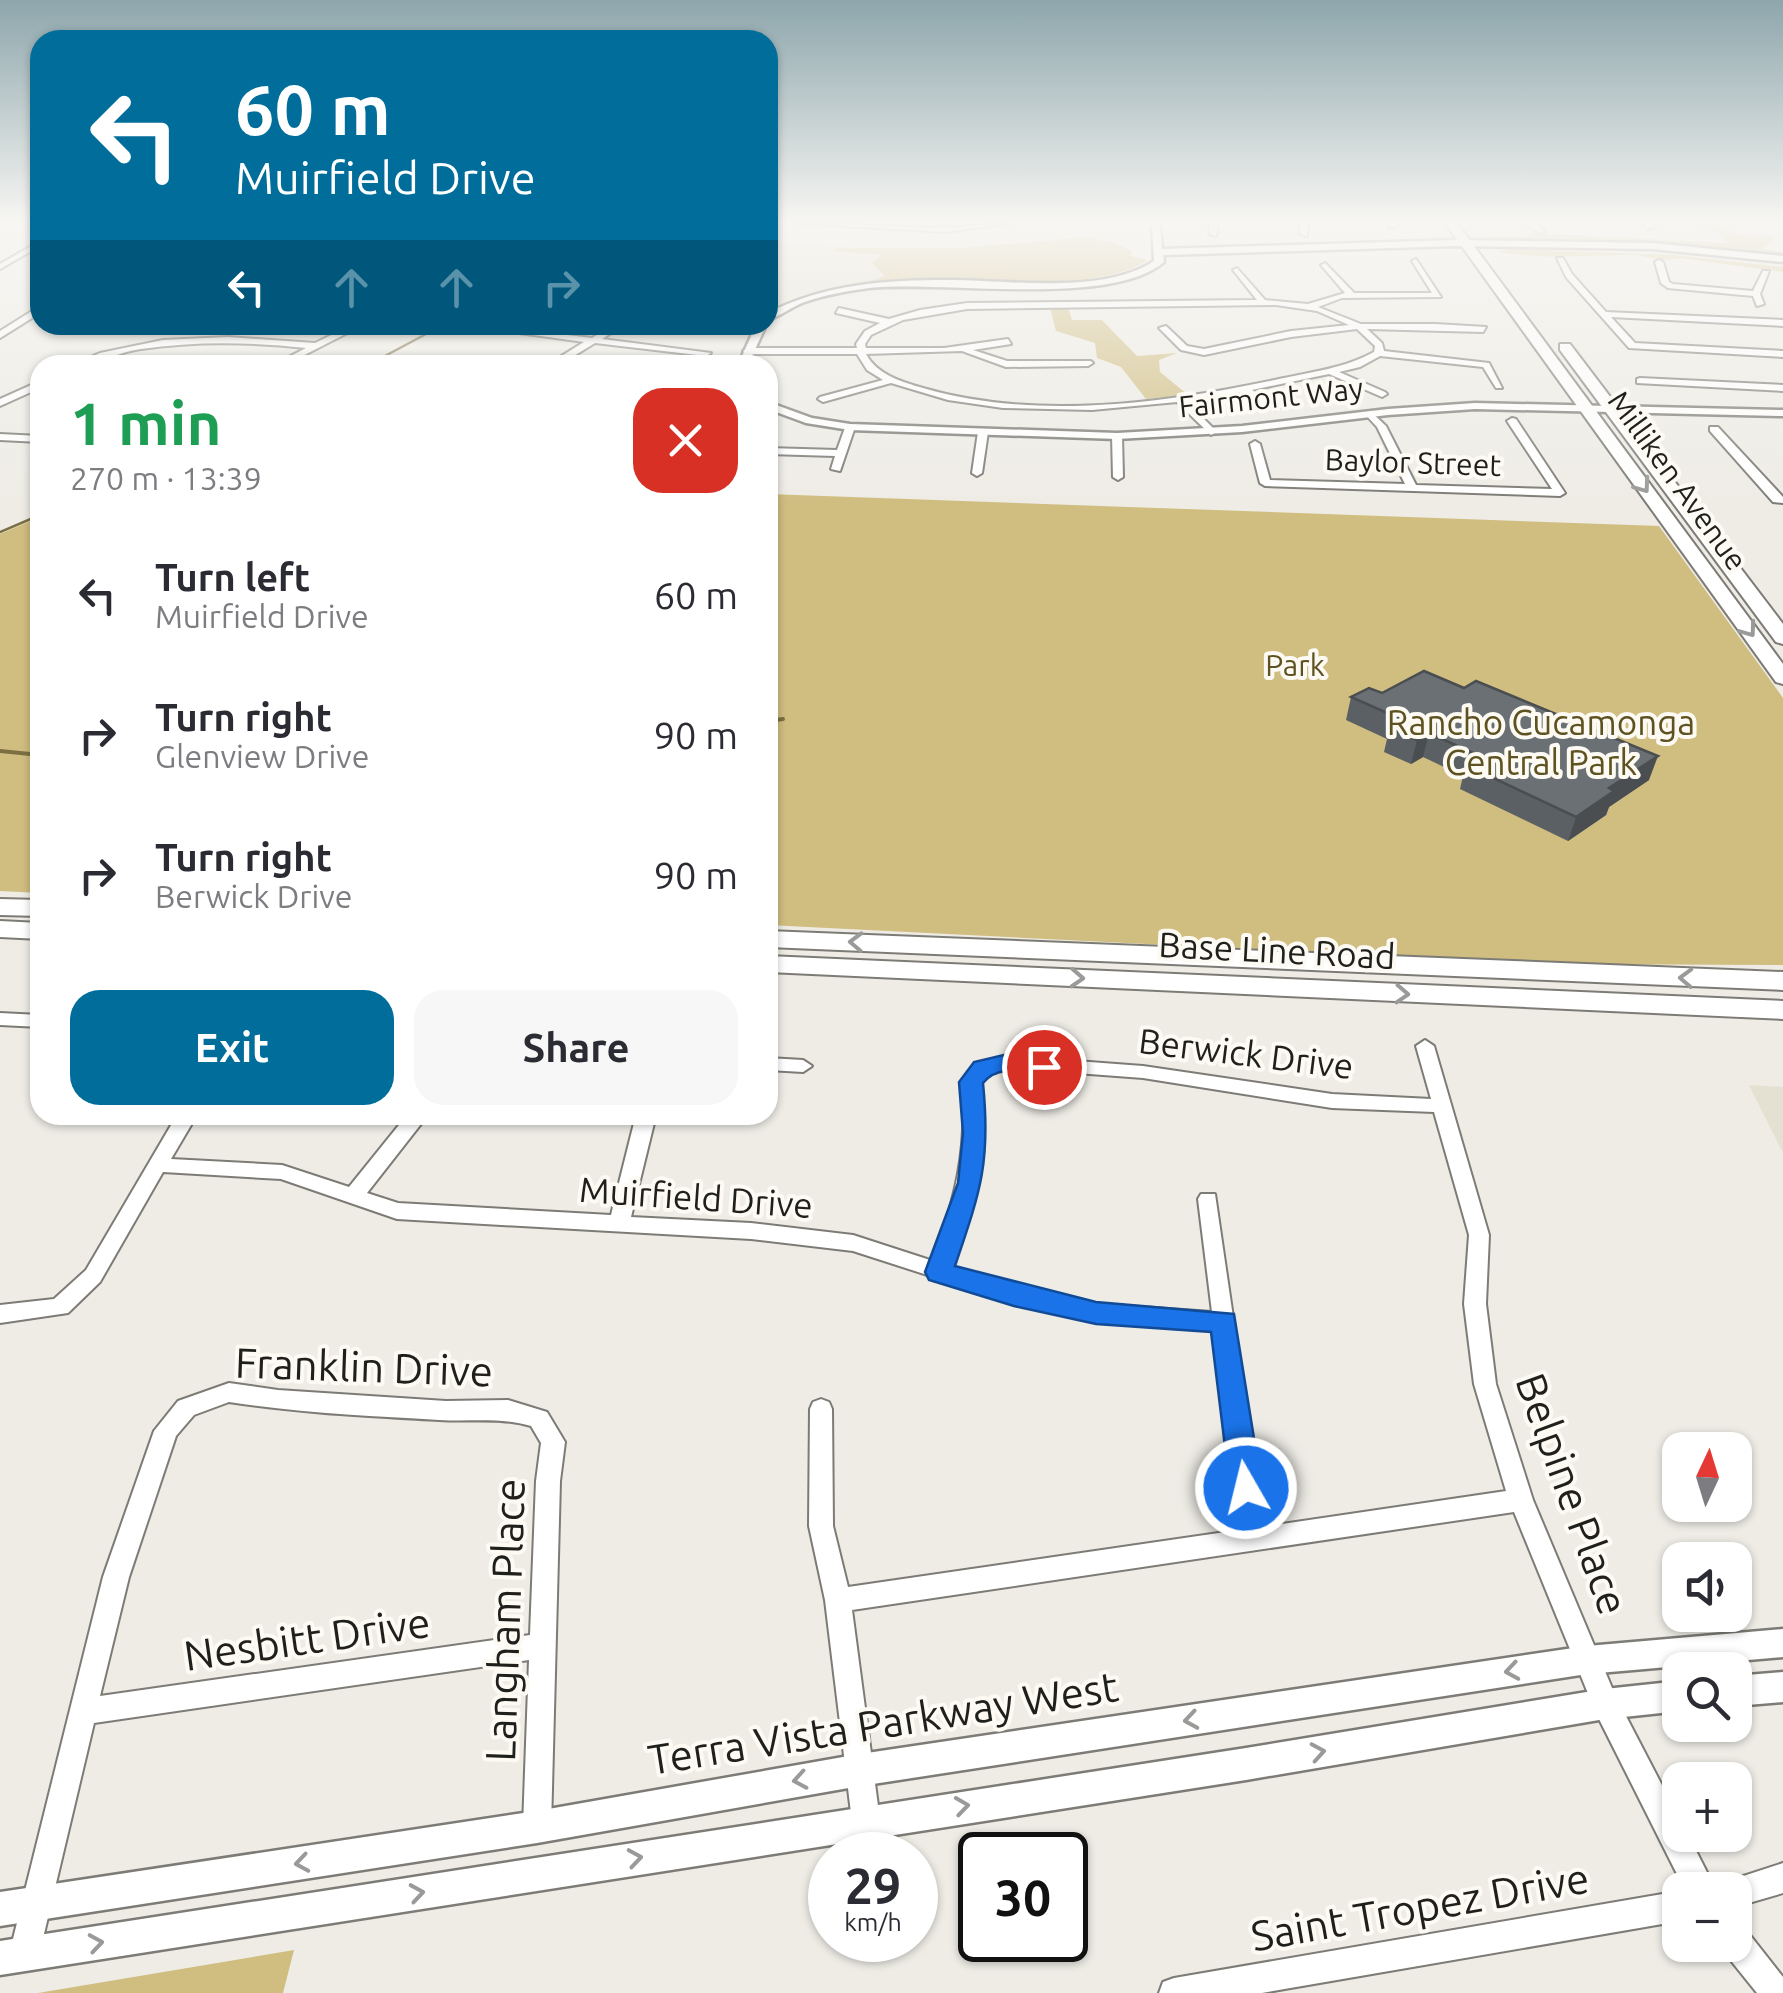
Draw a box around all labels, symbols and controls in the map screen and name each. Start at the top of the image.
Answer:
icon: left [70,70,200,200]
text: 60 m [235,70,391,148]
text: Muirfield Drive [235,152,536,203]
icon: left [219,260,274,315]
icon: ahead [324,260,379,315]
icon: ahead [429,260,484,315]
icon: right [534,260,589,315]
street label: Fairmont Way [1177,370,1365,424]
street label: Milliken Avenue [1602,384,1754,576]
button: close [633,388,738,493]
text: 1 min [70,389,222,456]
street label: Baylor Street [1324,442,1502,482]
text: 270 m · 13:39 [70,460,262,496]
one-way arrow [1631,475,1649,493]
text: Turn left [155,556,310,598]
icon: left [70,568,125,623]
text: 60 m [654,574,738,616]
text: Muirfield Drive [155,598,369,634]
one-way arrow [1737,619,1754,637]
park label: Park [1265,648,1325,682]
text: Turn right [155,696,332,738]
park label: Rancho Cucamonga Central Park [1387,702,1695,782]
icon: right [70,708,125,763]
text: 90 m [654,714,738,756]
text: Glenview Drive [155,738,369,774]
text: Turn right [155,836,332,878]
icon: right [70,848,125,903]
text: 90 m [654,854,738,896]
text: Berwick Drive [155,878,352,914]
street label: Base Line Road [1158,924,1396,976]
one-way arrow [848,932,863,953]
one-way arrow [1070,967,1086,988]
one-way arrow [1677,968,1693,989]
one-way arrow [1395,983,1411,1004]
button: Exit [70,990,394,1105]
button: Share [414,990,738,1105]
street label: Berwick Drive [1137,1020,1356,1086]
pin [1002,1025,1087,1110]
icon: arrive [1017,1040,1072,1095]
street label: Muirfield Drive [578,1169,814,1225]
street label: Franklin Drive [234,1339,494,1394]
street label: Belpine Place [1507,1367,1638,1621]
north arrow [1662,1432,1752,1522]
map controls [1662,1432,1752,1962]
position arrow [1194,1436,1298,1540]
street label: Langham Place [476,1478,533,1762]
button: sound [1662,1542,1752,1632]
street label: Nesbitt Drive [181,1598,433,1679]
button: search [1662,1652,1752,1742]
one-way arrow [1504,1660,1520,1681]
street label: Terra Vista Parkway West [645,1662,1121,1783]
one-way arrow [1182,1708,1199,1729]
one-way arrow [1310,1742,1327,1763]
button: + [1662,1762,1752,1852]
one-way arrow [792,1769,809,1790]
one-way arrow [954,1797,971,1818]
speed limit sign: 30 [958,1832,1088,1962]
one-way arrow [627,1848,643,1869]
one-way arrow [294,1851,310,1872]
street label: Saint Tropez Drive [1247,1854,1593,1959]
text: 29 [845,1857,901,1913]
button: − [1662,1872,1752,1962]
one-way arrow [409,1883,426,1904]
text: km/h [844,1908,902,1936]
one-way arrow [88,1934,105,1955]

